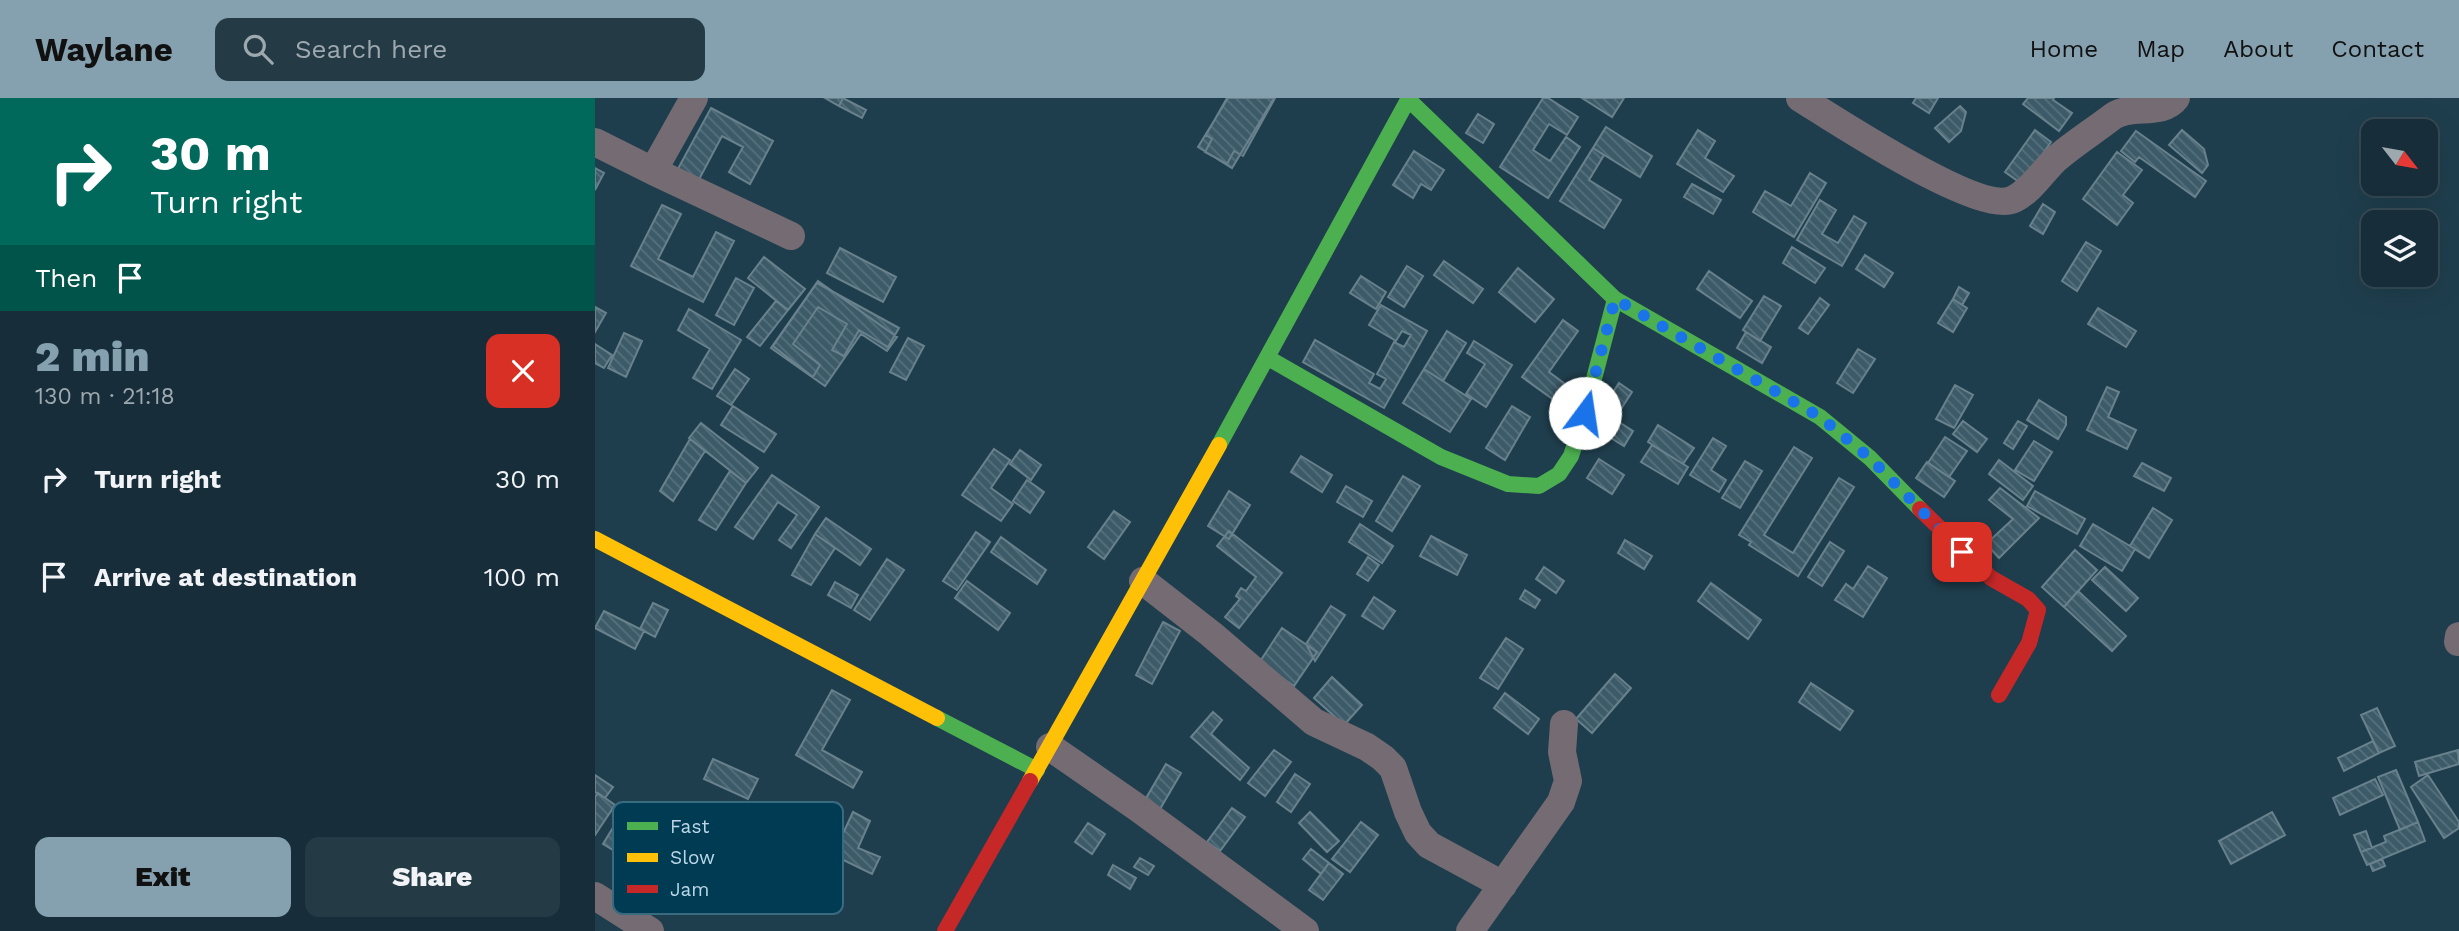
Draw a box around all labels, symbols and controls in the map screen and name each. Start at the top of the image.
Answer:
search box [215,18,705,81]
text: Waylane [35,30,173,69]
icon: search [239,30,277,68]
text: Search here [295,34,447,64]
text: Home [2030,35,2098,63]
text: Map [2136,35,2185,63]
text: About [2223,35,2293,63]
text: Contact [2331,35,2424,63]
north arrow [2361,119,2438,196]
map controls [2361,119,2438,287]
text: 30 m [150,124,271,182]
icon: right [35,126,126,217]
text: Turn right [150,183,302,221]
button: layers [2361,210,2438,287]
icon: arrive [111,259,149,297]
text: Then [35,263,97,293]
text: 2 min [35,332,149,381]
button: close [486,334,560,408]
position arrow [1548,376,1622,450]
text: 130 m · 21:18 [35,383,175,410]
icon: right [35,460,73,498]
text: Turn right [94,464,221,494]
text: 30 m [495,464,560,494]
pin [1932,522,1992,582]
icon: arrive [1943,533,1981,571]
icon: arrive [35,558,73,596]
text: Arrive at destination [94,562,357,592]
text: 100 m [484,562,560,592]
legend [613,802,843,914]
text: Fast [670,815,709,838]
button: Exit [35,837,291,917]
button: Share [305,837,560,917]
text: Slow [670,846,715,869]
text: Jam [670,878,709,901]

